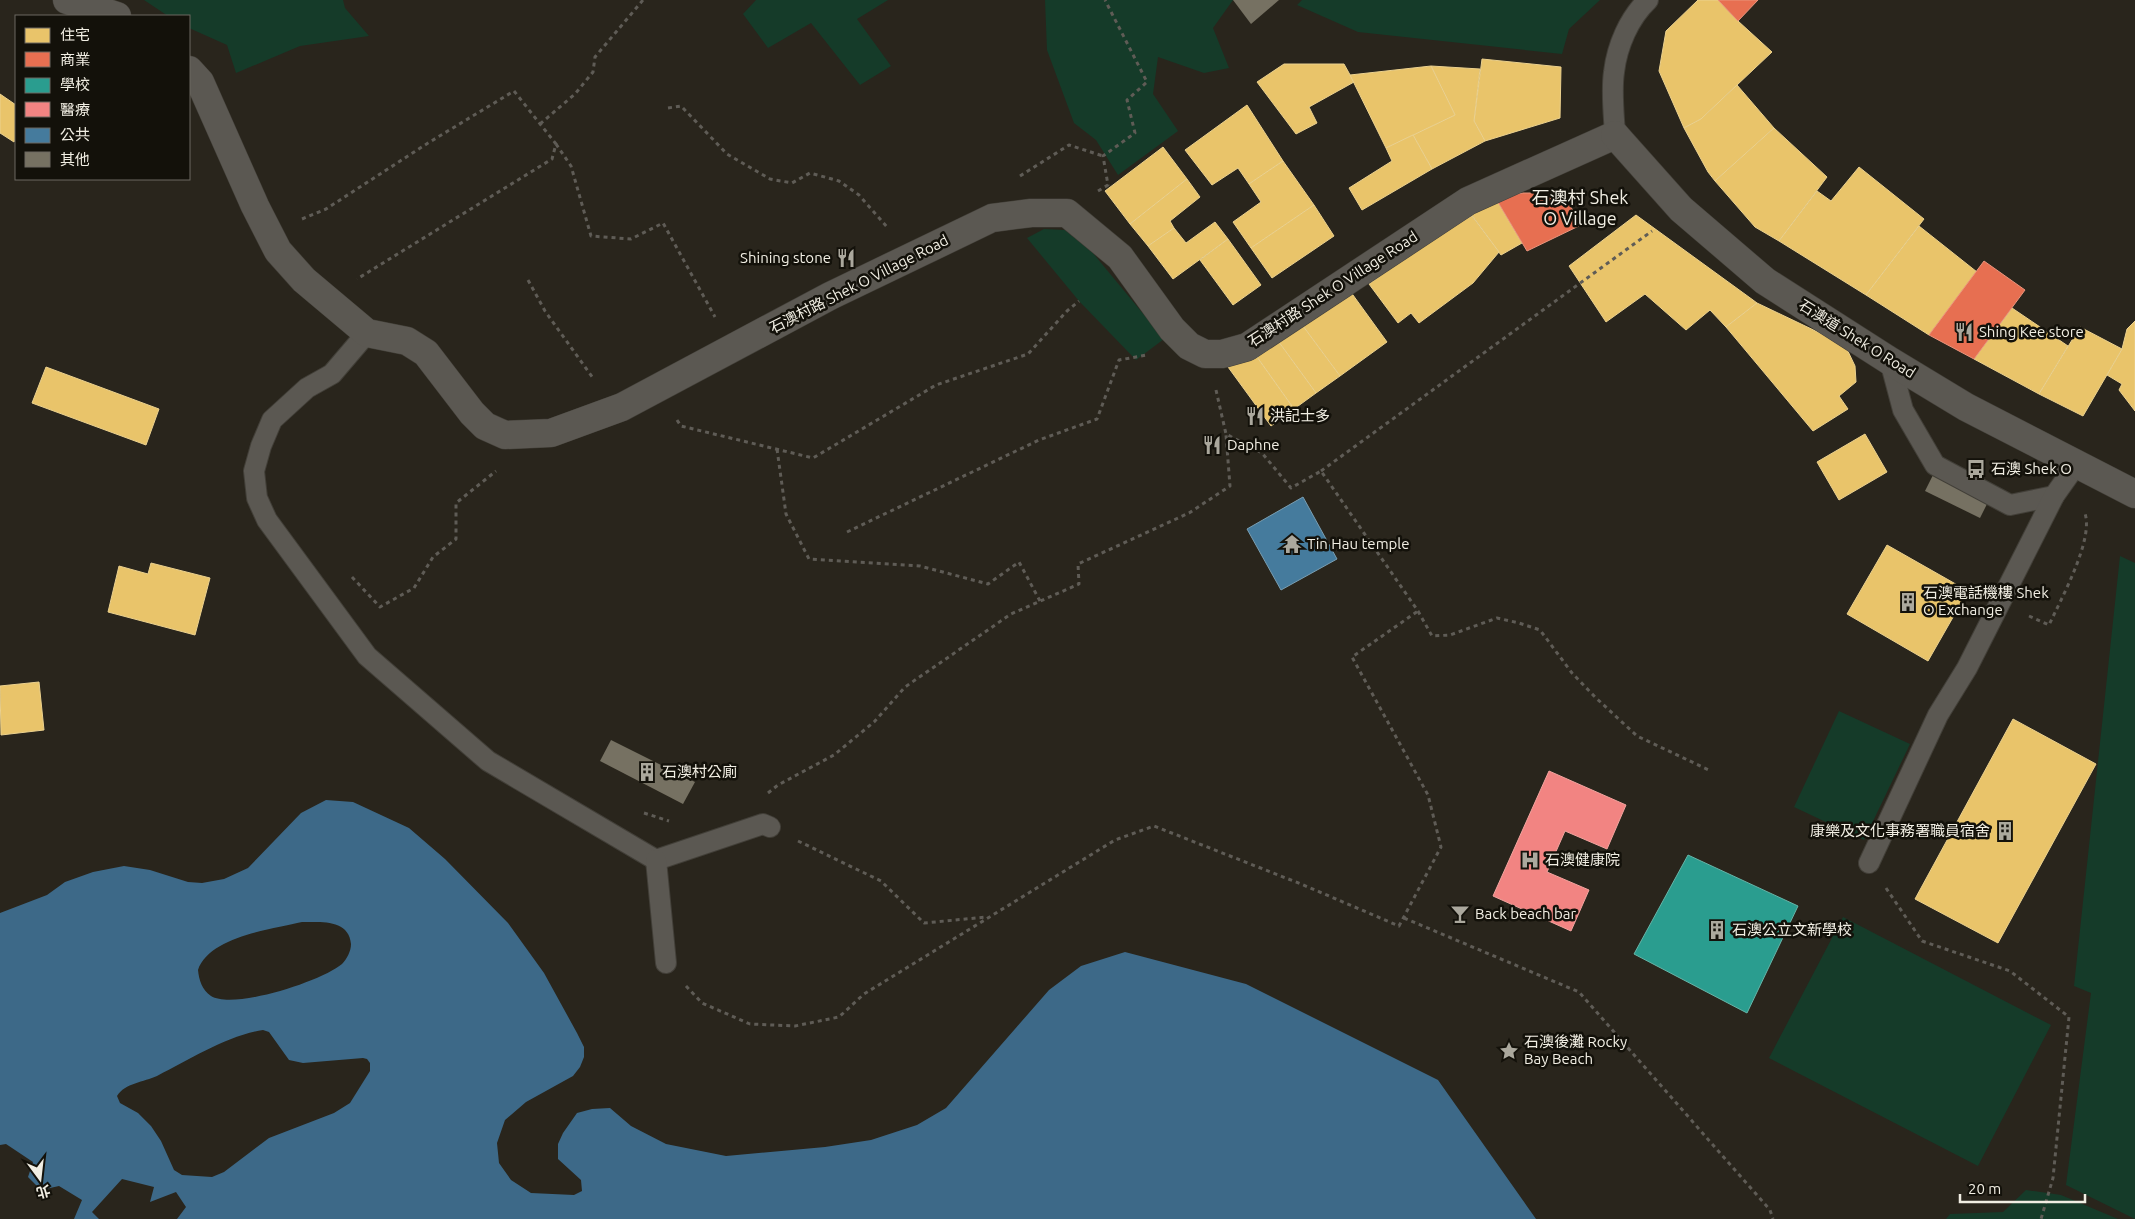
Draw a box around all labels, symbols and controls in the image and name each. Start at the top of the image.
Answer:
legend [15,15,190,180]
text: 住宅 [60,26,90,43]
text: 商業 [60,51,90,68]
text: 學校 [60,76,90,93]
text: 醫療 [60,101,90,118]
text: 公共 [60,126,90,143]
text: 其他 [60,151,90,168]
district label: 石澳村 Shek O Village [1532,187,1628,228]
street label: 石澳村路 Shek O Village Road [1245,227,1421,350]
street label: 石澳村路 Shek O Village Road [767,231,951,336]
restaurant icon: Shining stone [835,247,857,269]
place label: Shining stone [740,249,831,266]
street label: 石澳道 Shek O Road [1796,296,1919,381]
restaurant icon: Shing Kee store [1953,321,1975,343]
place label: Shing Kee store [1979,323,2084,340]
restaurant icon: 洪記士多 [1244,405,1266,427]
place label: 洪記士多 [1270,407,1330,424]
restaurant icon: Daphne [1201,434,1223,456]
place label: Daphne [1227,436,1280,453]
bus stop icon: 石澳 Shek O [1965,458,1987,480]
place label: 石澳 Shek O [1991,460,2072,477]
temple icon: Tin Hau temple [1281,533,1303,555]
place label: Tin Hau temple [1307,535,1410,552]
place label: 石澳電話機樓 Shek O Exchange [1923,584,2049,618]
building icon: 石澳電話機樓 Shek O Exchange [1897,591,1919,613]
building icon: 石澳村公廁 [636,761,658,783]
place label: 石澳村公廁 [662,763,737,780]
building icon: 康樂及文化事務署職員宿舍 [1994,820,2016,842]
place label: 康樂及文化事務署職員宿舍 [1810,822,1990,839]
hospital icon: 石澳健康院 [1519,849,1541,871]
place label: 石澳健康院 [1545,851,1620,868]
bar icon: Back beach bar [1449,903,1471,925]
place label: Back beach bar [1475,905,1576,922]
building icon: 石澳公立文新學校 [1706,919,1728,941]
place label: 石澳公立文新學校 [1732,921,1852,938]
place label: 石澳後灘 Rocky Bay Beach [1524,1033,1627,1067]
place icon: 石澳後灘 Rocky Bay Beach [1498,1040,1520,1062]
north arrow [15,1154,65,1204]
scale bar [1960,1172,2085,1204]
text: 20 m [1968,1180,2001,1197]
text: 北 [35,1182,52,1201]

